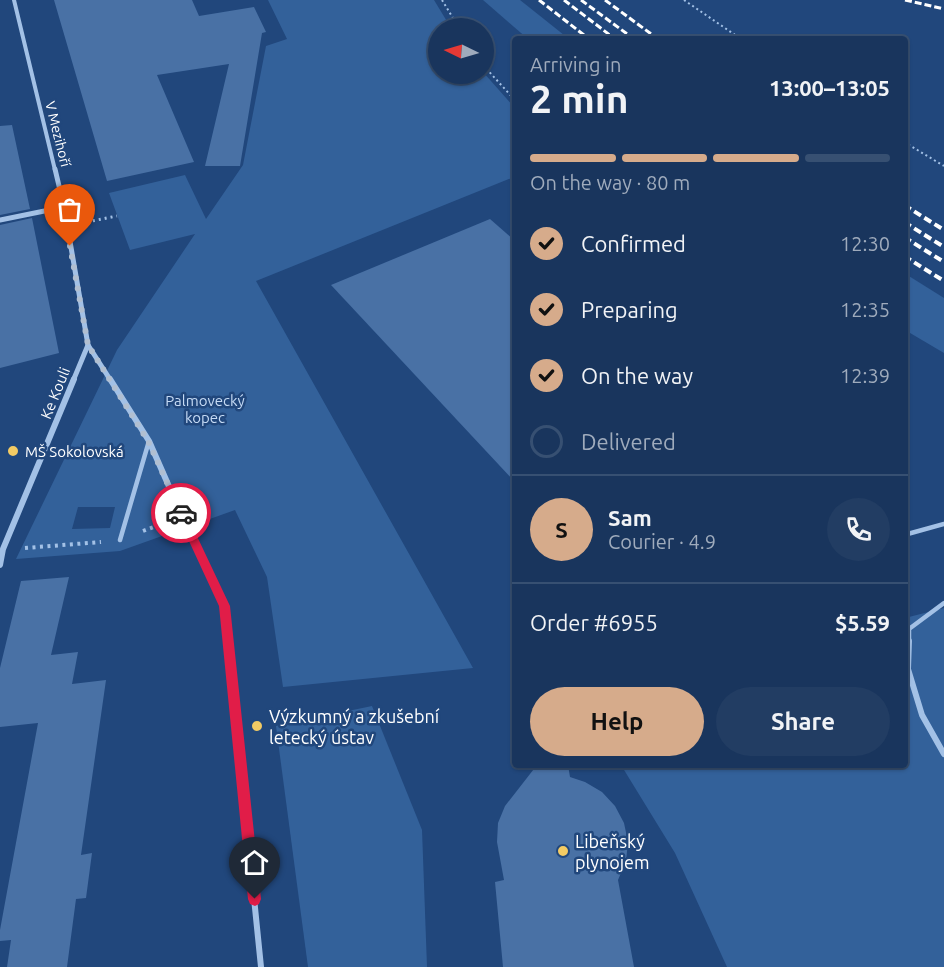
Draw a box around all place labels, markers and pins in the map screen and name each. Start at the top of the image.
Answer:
pin [44,184,95,246]
place label: MŠ Sokolovská [25,443,124,460]
marker: MŠ Sokolovská [6,444,20,458]
place label: Výzkumný a zkušební letecký ústav [269,706,440,747]
marker: Výzkumný a zkušební letecký ústav [250,719,264,733]
place label: Libeňský plynojem [575,831,650,872]
pin [229,837,280,899]
marker: Libeňský plynojem [556,844,570,858]

